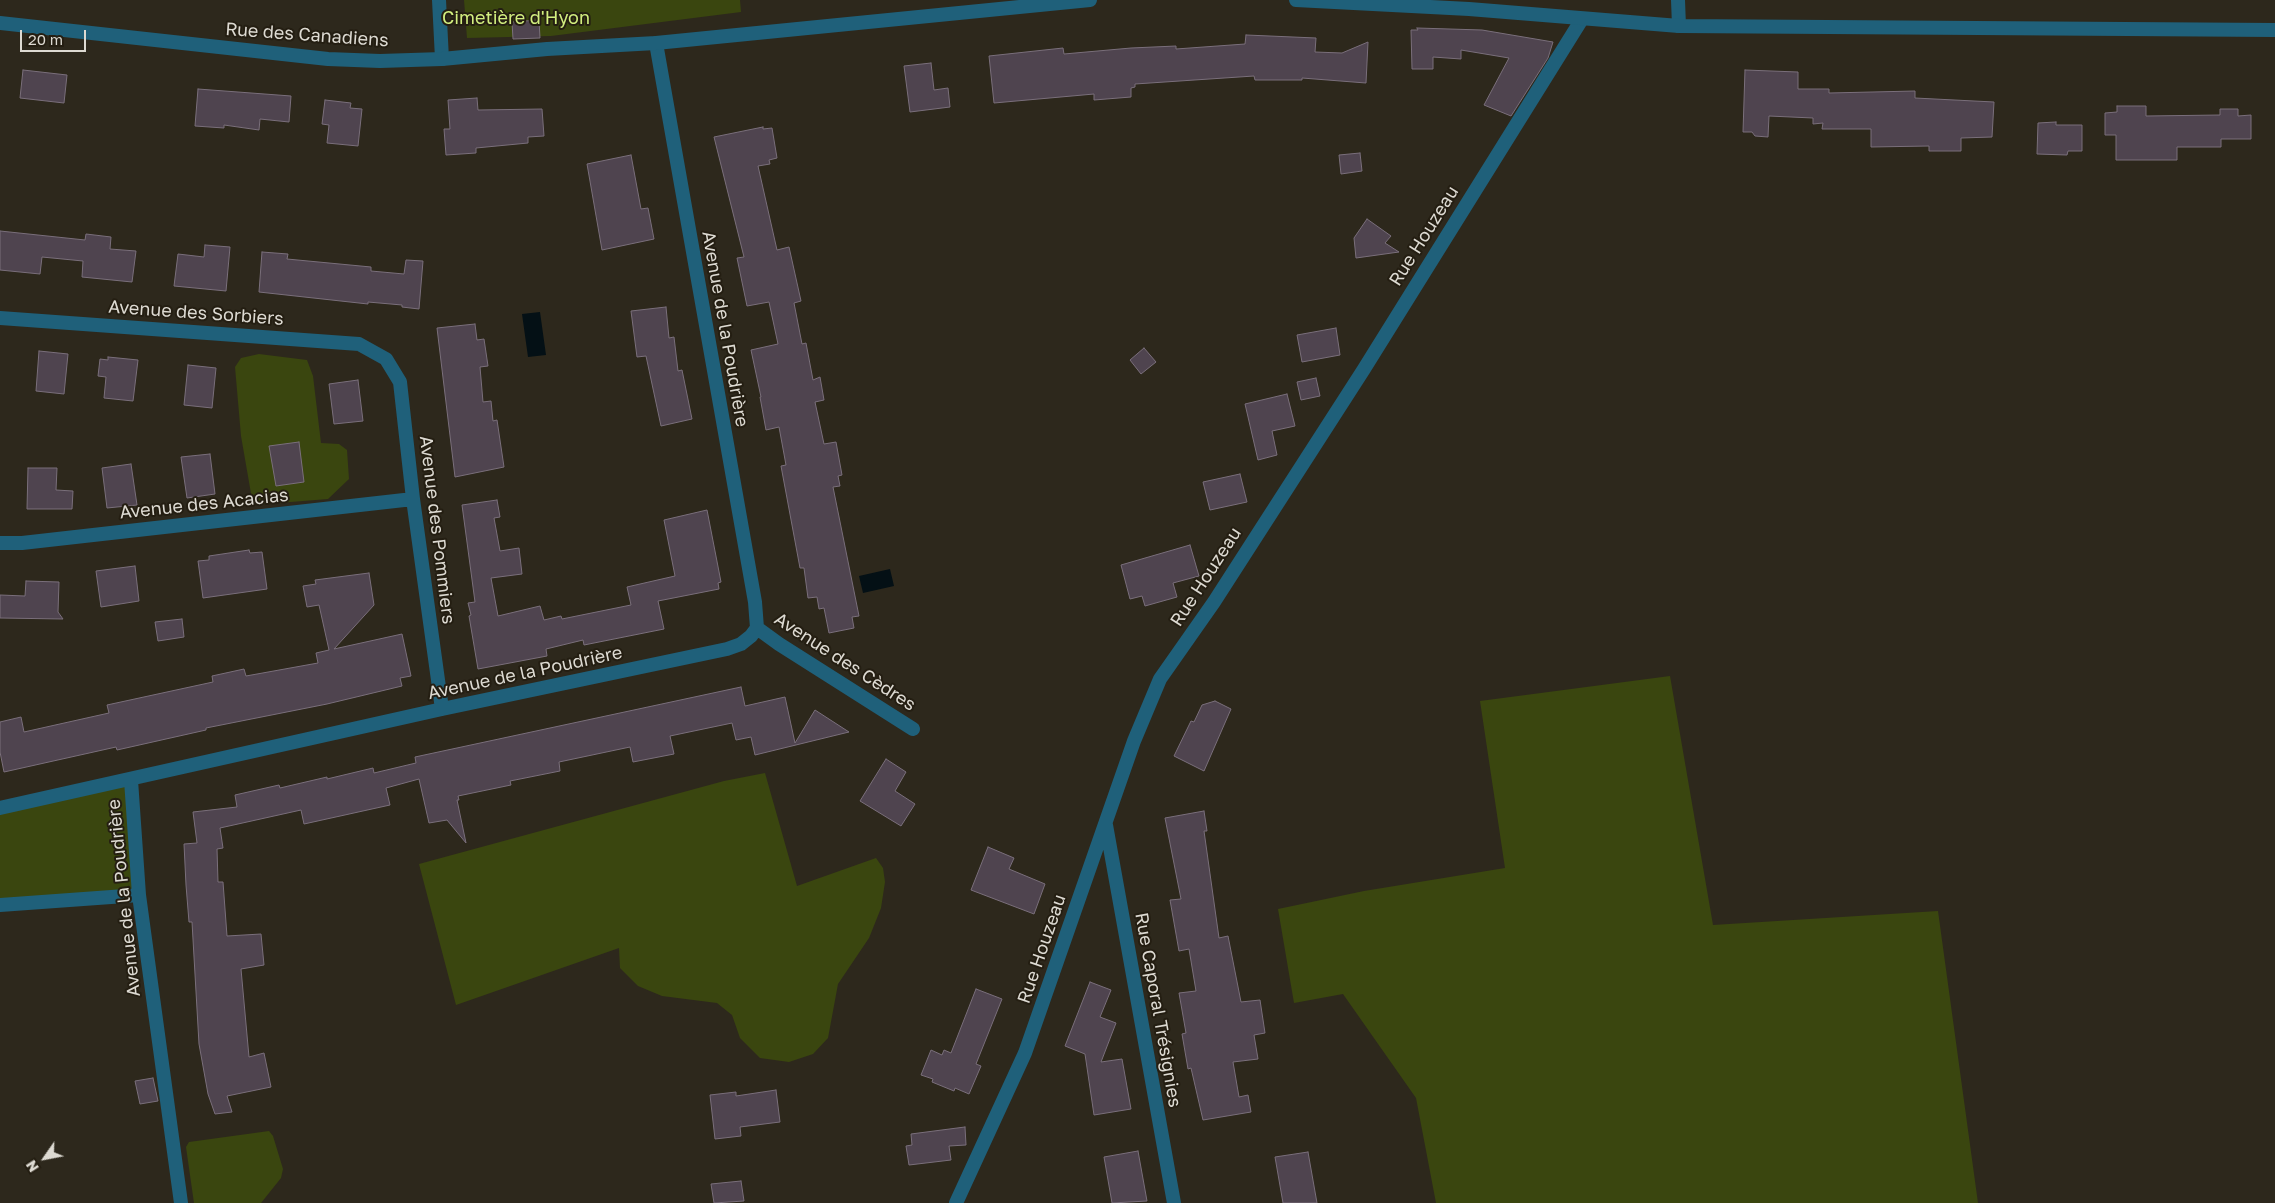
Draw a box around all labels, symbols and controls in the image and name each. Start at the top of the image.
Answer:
park label: Cimetière d'Hyon [442,7,590,29]
street label: Rue des Canadiens [225,19,389,51]
scale bar [22,20,89,52]
text: 20 m [28,30,63,48]
street label: Rue Houzeau [1385,182,1463,290]
street label: Avenue de la Poudrière [697,229,753,429]
street label: Avenue des Sorbiers [108,296,284,330]
street label: Avenue des Pommiers [415,435,459,625]
street label: Avenue des Acacias [118,484,290,524]
street label: Rue Houzeau [1166,523,1246,631]
street label: Avenue des Cèdres [770,608,920,716]
street label: Avenue de la Poudrière [426,642,624,704]
street label: Avenue de la Poudrière [103,798,145,998]
street label: Rue Houzeau [1013,892,1071,1006]
street label: Rue Caporal Trésignies [1130,911,1186,1109]
north arrow [20,1133,70,1183]
text: N [22,1157,42,1176]

